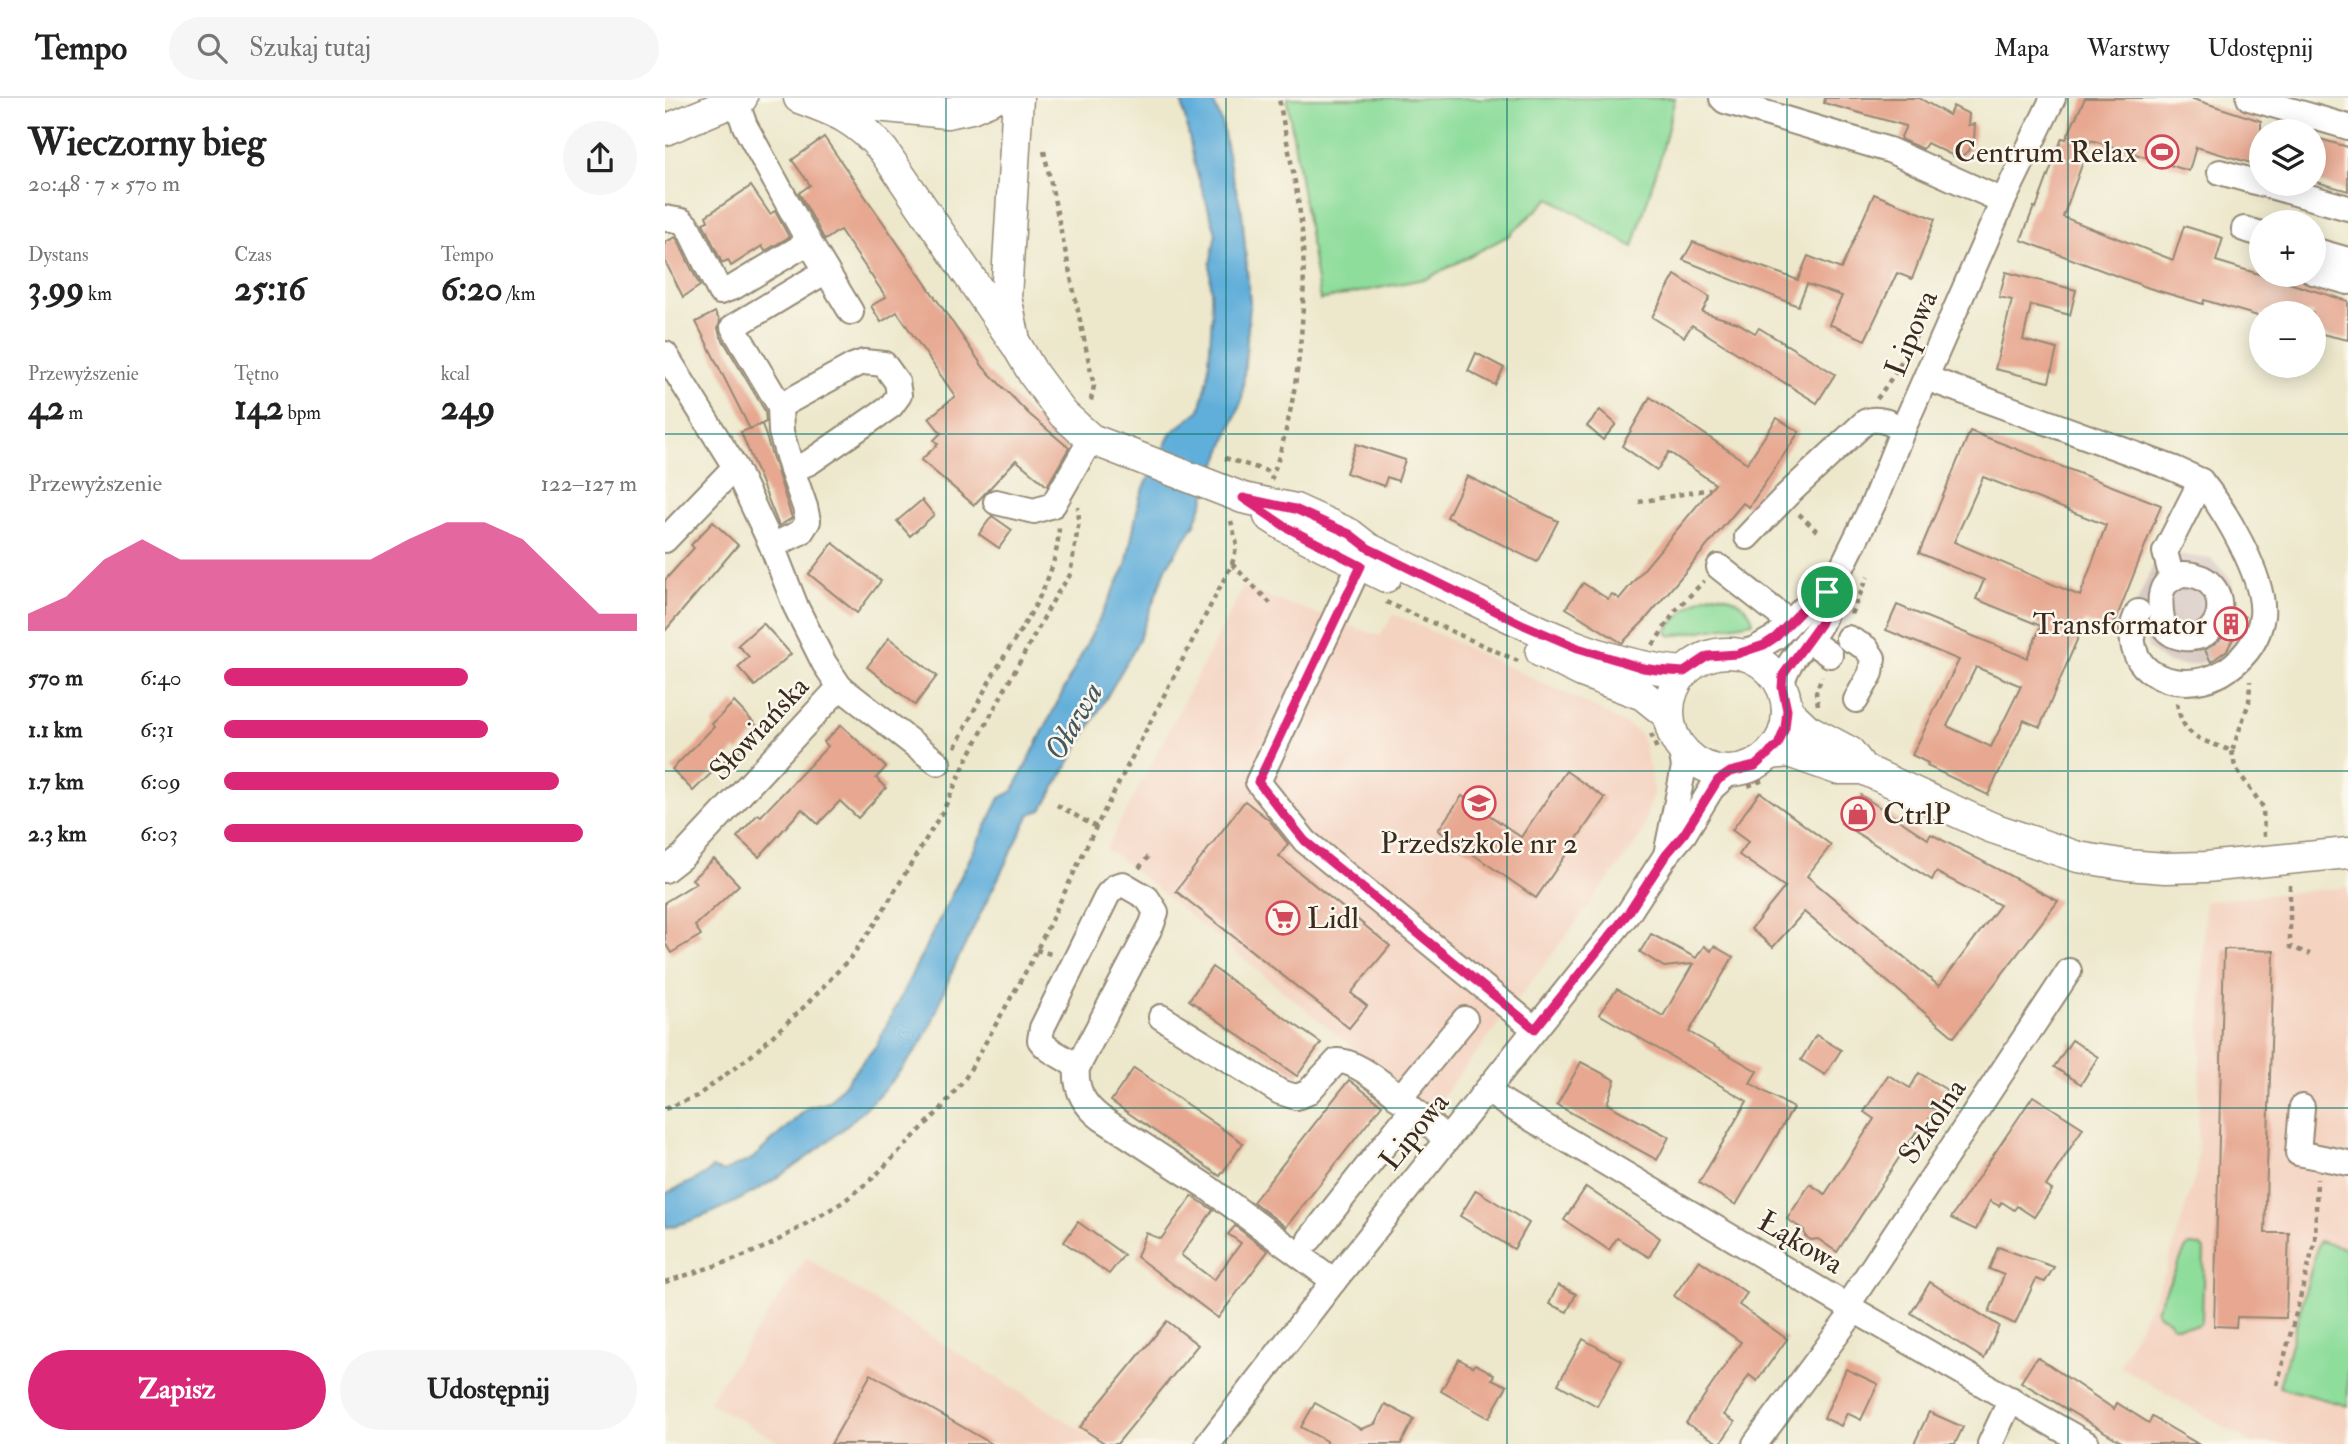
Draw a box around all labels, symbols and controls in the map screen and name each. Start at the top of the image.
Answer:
search box [169,17,659,80]
text: Tempo [35,28,127,69]
icon: search [193,29,231,67]
text: Szukaj tutaj [249,32,371,64]
text: Mapa [1994,33,2049,64]
text: Warstwy [2087,33,2170,64]
text: Udostępnij [2208,33,2313,64]
text: Wieczorny bieg [28,119,266,167]
map controls [2249,119,2326,378]
button: layers [2249,119,2326,196]
button: share [563,121,637,195]
sports icon: Centrum Relax [2143,133,2181,171]
place label: Centrum Relax [1954,134,2137,171]
text: 20:48 · 7 × 570 m [28,169,180,198]
button: + [2249,210,2326,287]
text: Dystans [28,243,89,267]
text: Czas [234,243,272,267]
text: Tempo [441,243,494,267]
text: 3.99 [28,267,84,311]
text: 25:16 [234,267,306,311]
text: 6:20 [441,267,503,311]
text: km [84,282,112,306]
text: /km [503,282,535,306]
street label: Lipowa [1877,284,1946,382]
button: − [2249,301,2326,378]
text: Przewyższenie [28,362,139,386]
text: Tętno [234,362,279,386]
text: kcal [441,362,470,386]
text: 42 [28,386,65,430]
text: 142 [234,386,283,430]
text: 249 [441,386,495,430]
text: m [65,401,83,425]
text: bpm [283,401,321,425]
text: Przewyższenie [28,469,162,498]
text: 122–127 m [541,469,637,498]
pin [1797,562,1857,622]
icon: arrive [1808,573,1846,611]
building icon: Transformator [2212,605,2250,643]
place label: Transformator [2033,606,2207,643]
text: 570 m [28,663,83,692]
text: 6:40 [140,663,181,692]
street label: Słowiańska [702,668,818,788]
water label: Oława [1036,675,1112,768]
text: 1.1 km [28,715,83,744]
text: 6:31 [140,715,174,744]
text: 1.7 km [28,767,84,796]
text: 6:09 [140,767,181,796]
school or university icon: Przedszkole nr 2 [1460,784,1498,822]
shop icon: CtrlP [1839,795,1877,833]
place label: CtrlP [1883,796,1951,833]
text: 2.3 km [28,819,87,848]
text: 6:03 [140,819,178,848]
place label: Przedszkole nr 2 [1380,825,1578,862]
supermarket icon: Lidl [1264,899,1302,937]
place label: Lidl [1307,900,1359,937]
street label: Szkolna [1891,1071,1975,1171]
street label: Lipowa [1372,1084,1457,1178]
street label: Łąkowa [1751,1203,1851,1283]
button: Zapisz [28,1350,326,1430]
button: Udostępnij [340,1350,637,1430]

